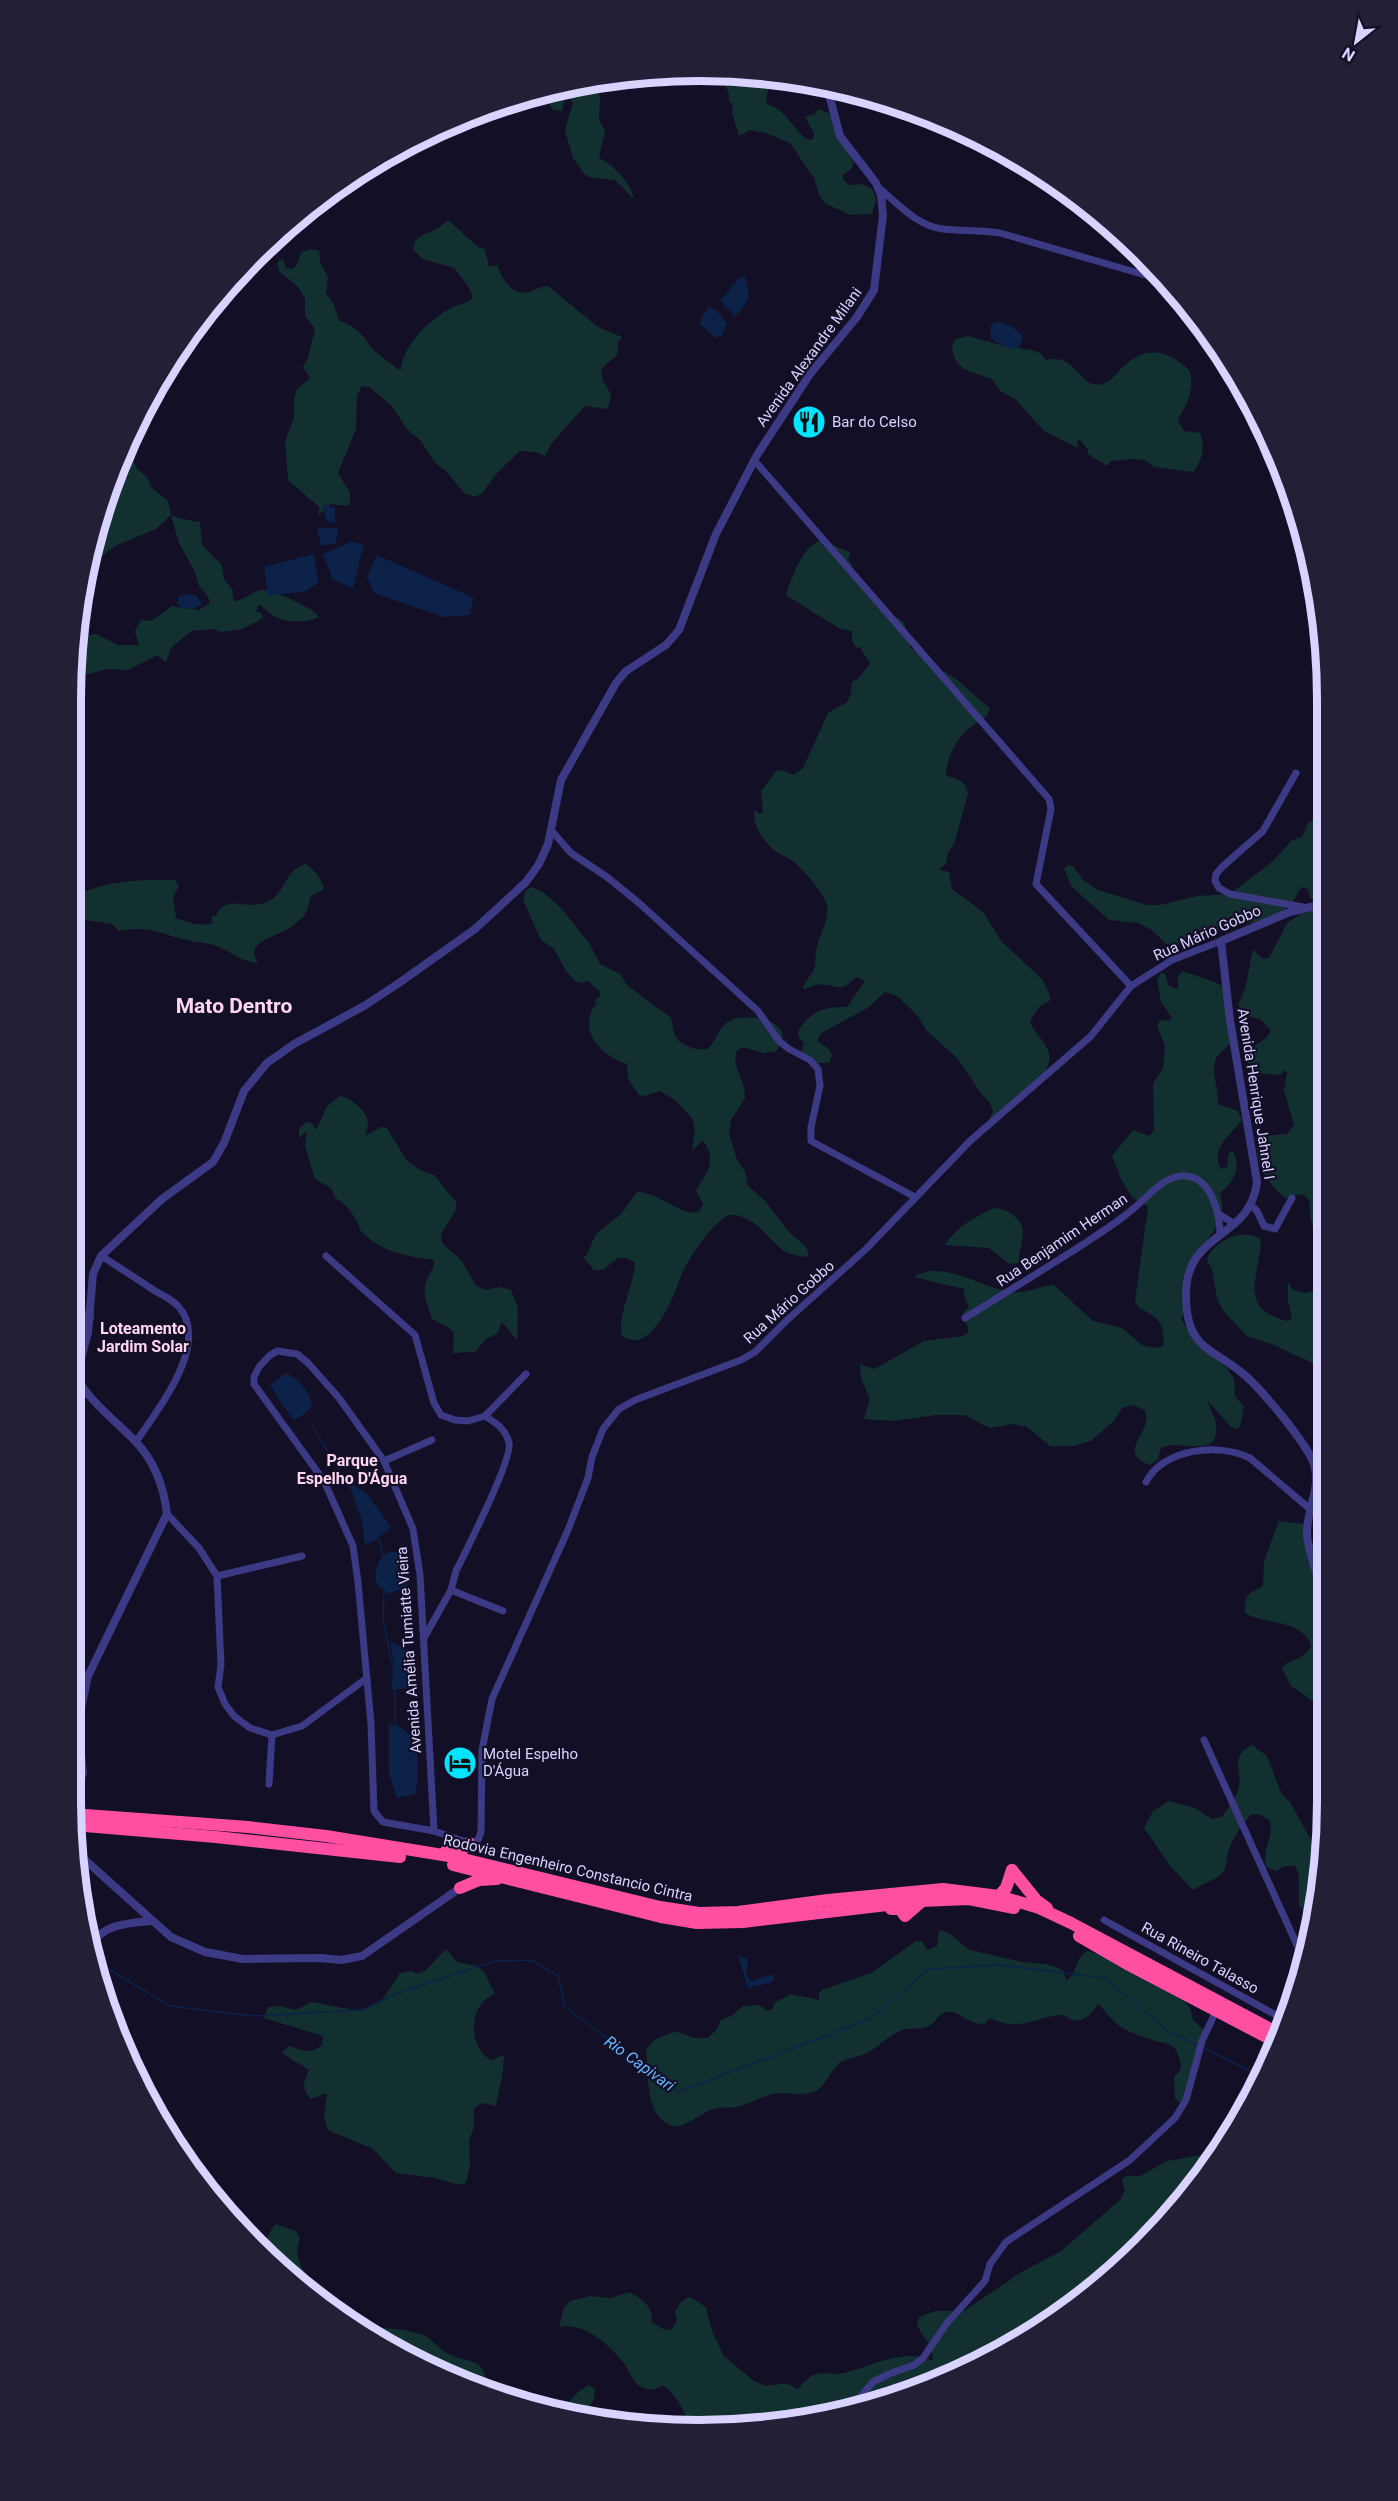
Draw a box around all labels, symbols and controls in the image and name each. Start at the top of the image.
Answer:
north arrow [1326,12,1386,72]
text: N [1339,43,1358,65]
street label: Avenida Alexandre Milani [752,284,866,430]
restaurant icon: Bar do Celso [791,404,827,440]
place label: Bar do Celso [832,413,917,431]
street label: Rua Mário Gobbo [1150,901,1264,965]
district label: Mato Dentro [176,994,292,1018]
street label: Avenida Henrique Jahnel I [1234,1007,1278,1181]
street label: Rua Benjamim Herman [993,1190,1131,1290]
street label: Rua Mário Gobbo [740,1257,838,1347]
district label: Loteamento Jardim Solar [97,1319,189,1356]
district label: Parque Espelho D'Água [297,1451,408,1488]
street label: Avenida Amélia Tumiatte Vieira [393,1546,425,1754]
hotel icon: Motel Espelho D'Água [442,1745,478,1781]
place label: Motel Espelho D'Água [483,1745,578,1780]
street label: Rodovia Engenheiro Constancio Cintra [442,1831,694,1905]
street label: Rua Rineiro Talasso [1138,1918,1262,1998]
water label: Rio Capivari [601,2032,679,2095]

